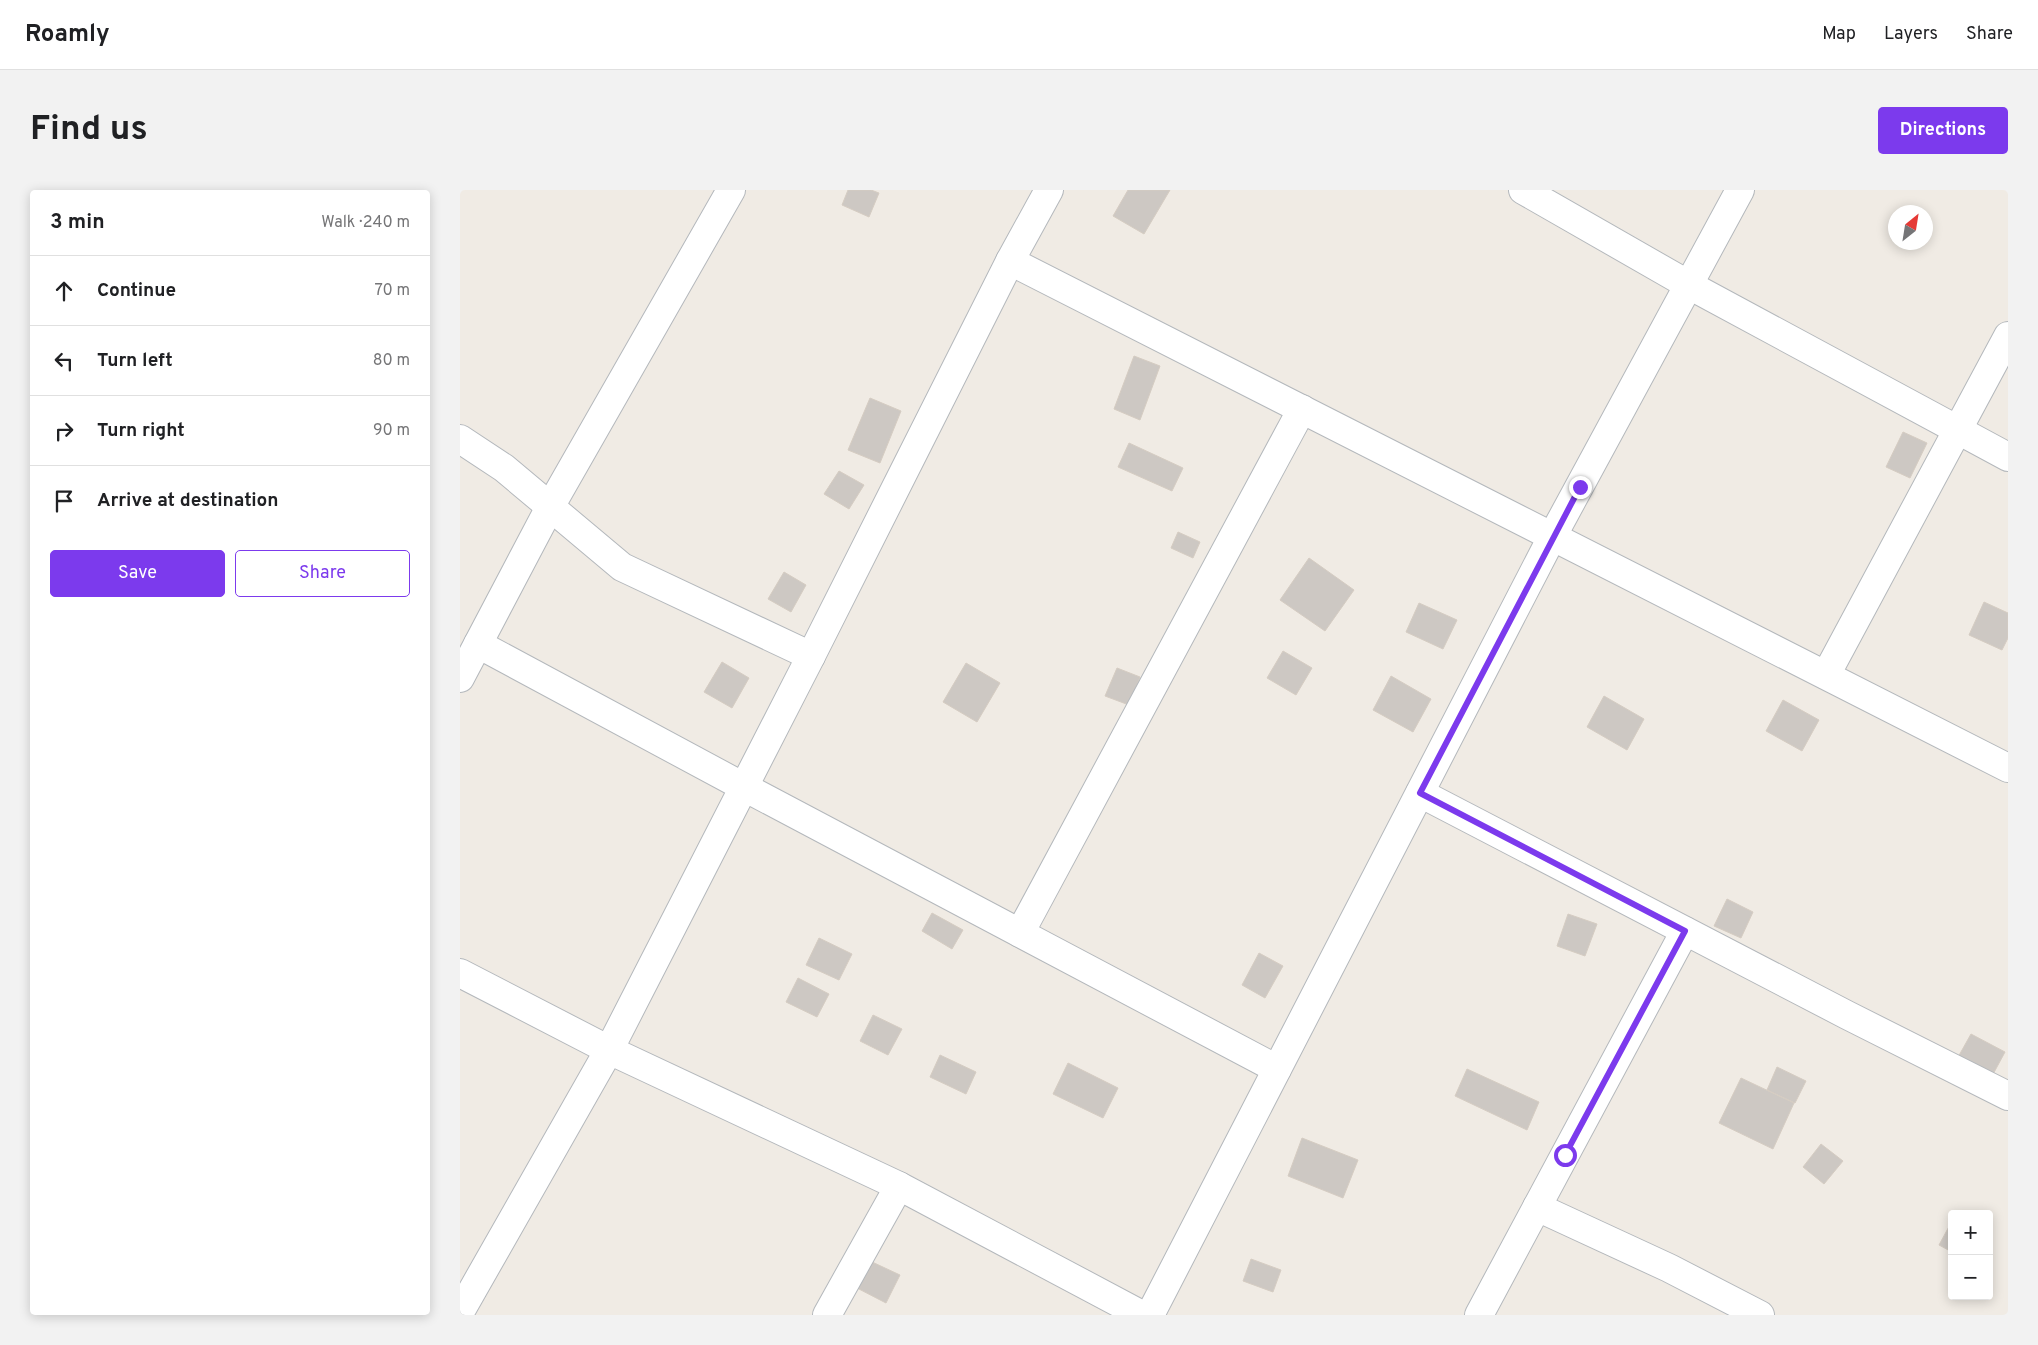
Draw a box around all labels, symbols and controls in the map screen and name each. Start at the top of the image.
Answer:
text: Roamly [25,20,110,50]
text: Map [1822,23,1856,46]
text: Layers [1884,23,1938,46]
text: Share [1966,23,2013,46]
button: Directions [1878,107,2008,154]
text: Find us [30,108,148,152]
north arrow [1888,205,1933,250]
text: 3 min [50,209,105,236]
text: Walk · 240 m [321,213,410,233]
icon: ahead [50,277,78,305]
text: Continue [97,279,176,303]
text: 70 m [375,281,410,301]
icon: left [50,347,78,375]
text: Turn left [97,349,173,373]
text: 80 m [373,351,410,371]
icon: right [50,417,78,445]
text: Turn right [97,419,185,443]
text: 90 m [373,421,410,441]
route end [1569,476,1592,499]
icon: arrive [50,487,78,515]
text: Arrive at destination [97,489,278,513]
button: Save [50,550,225,597]
button: Share [235,550,410,597]
route start [1554,1144,1577,1167]
map controls [1948,1210,1993,1300]
button: + [1948,1210,1993,1255]
button: − [1948,1255,1993,1300]

